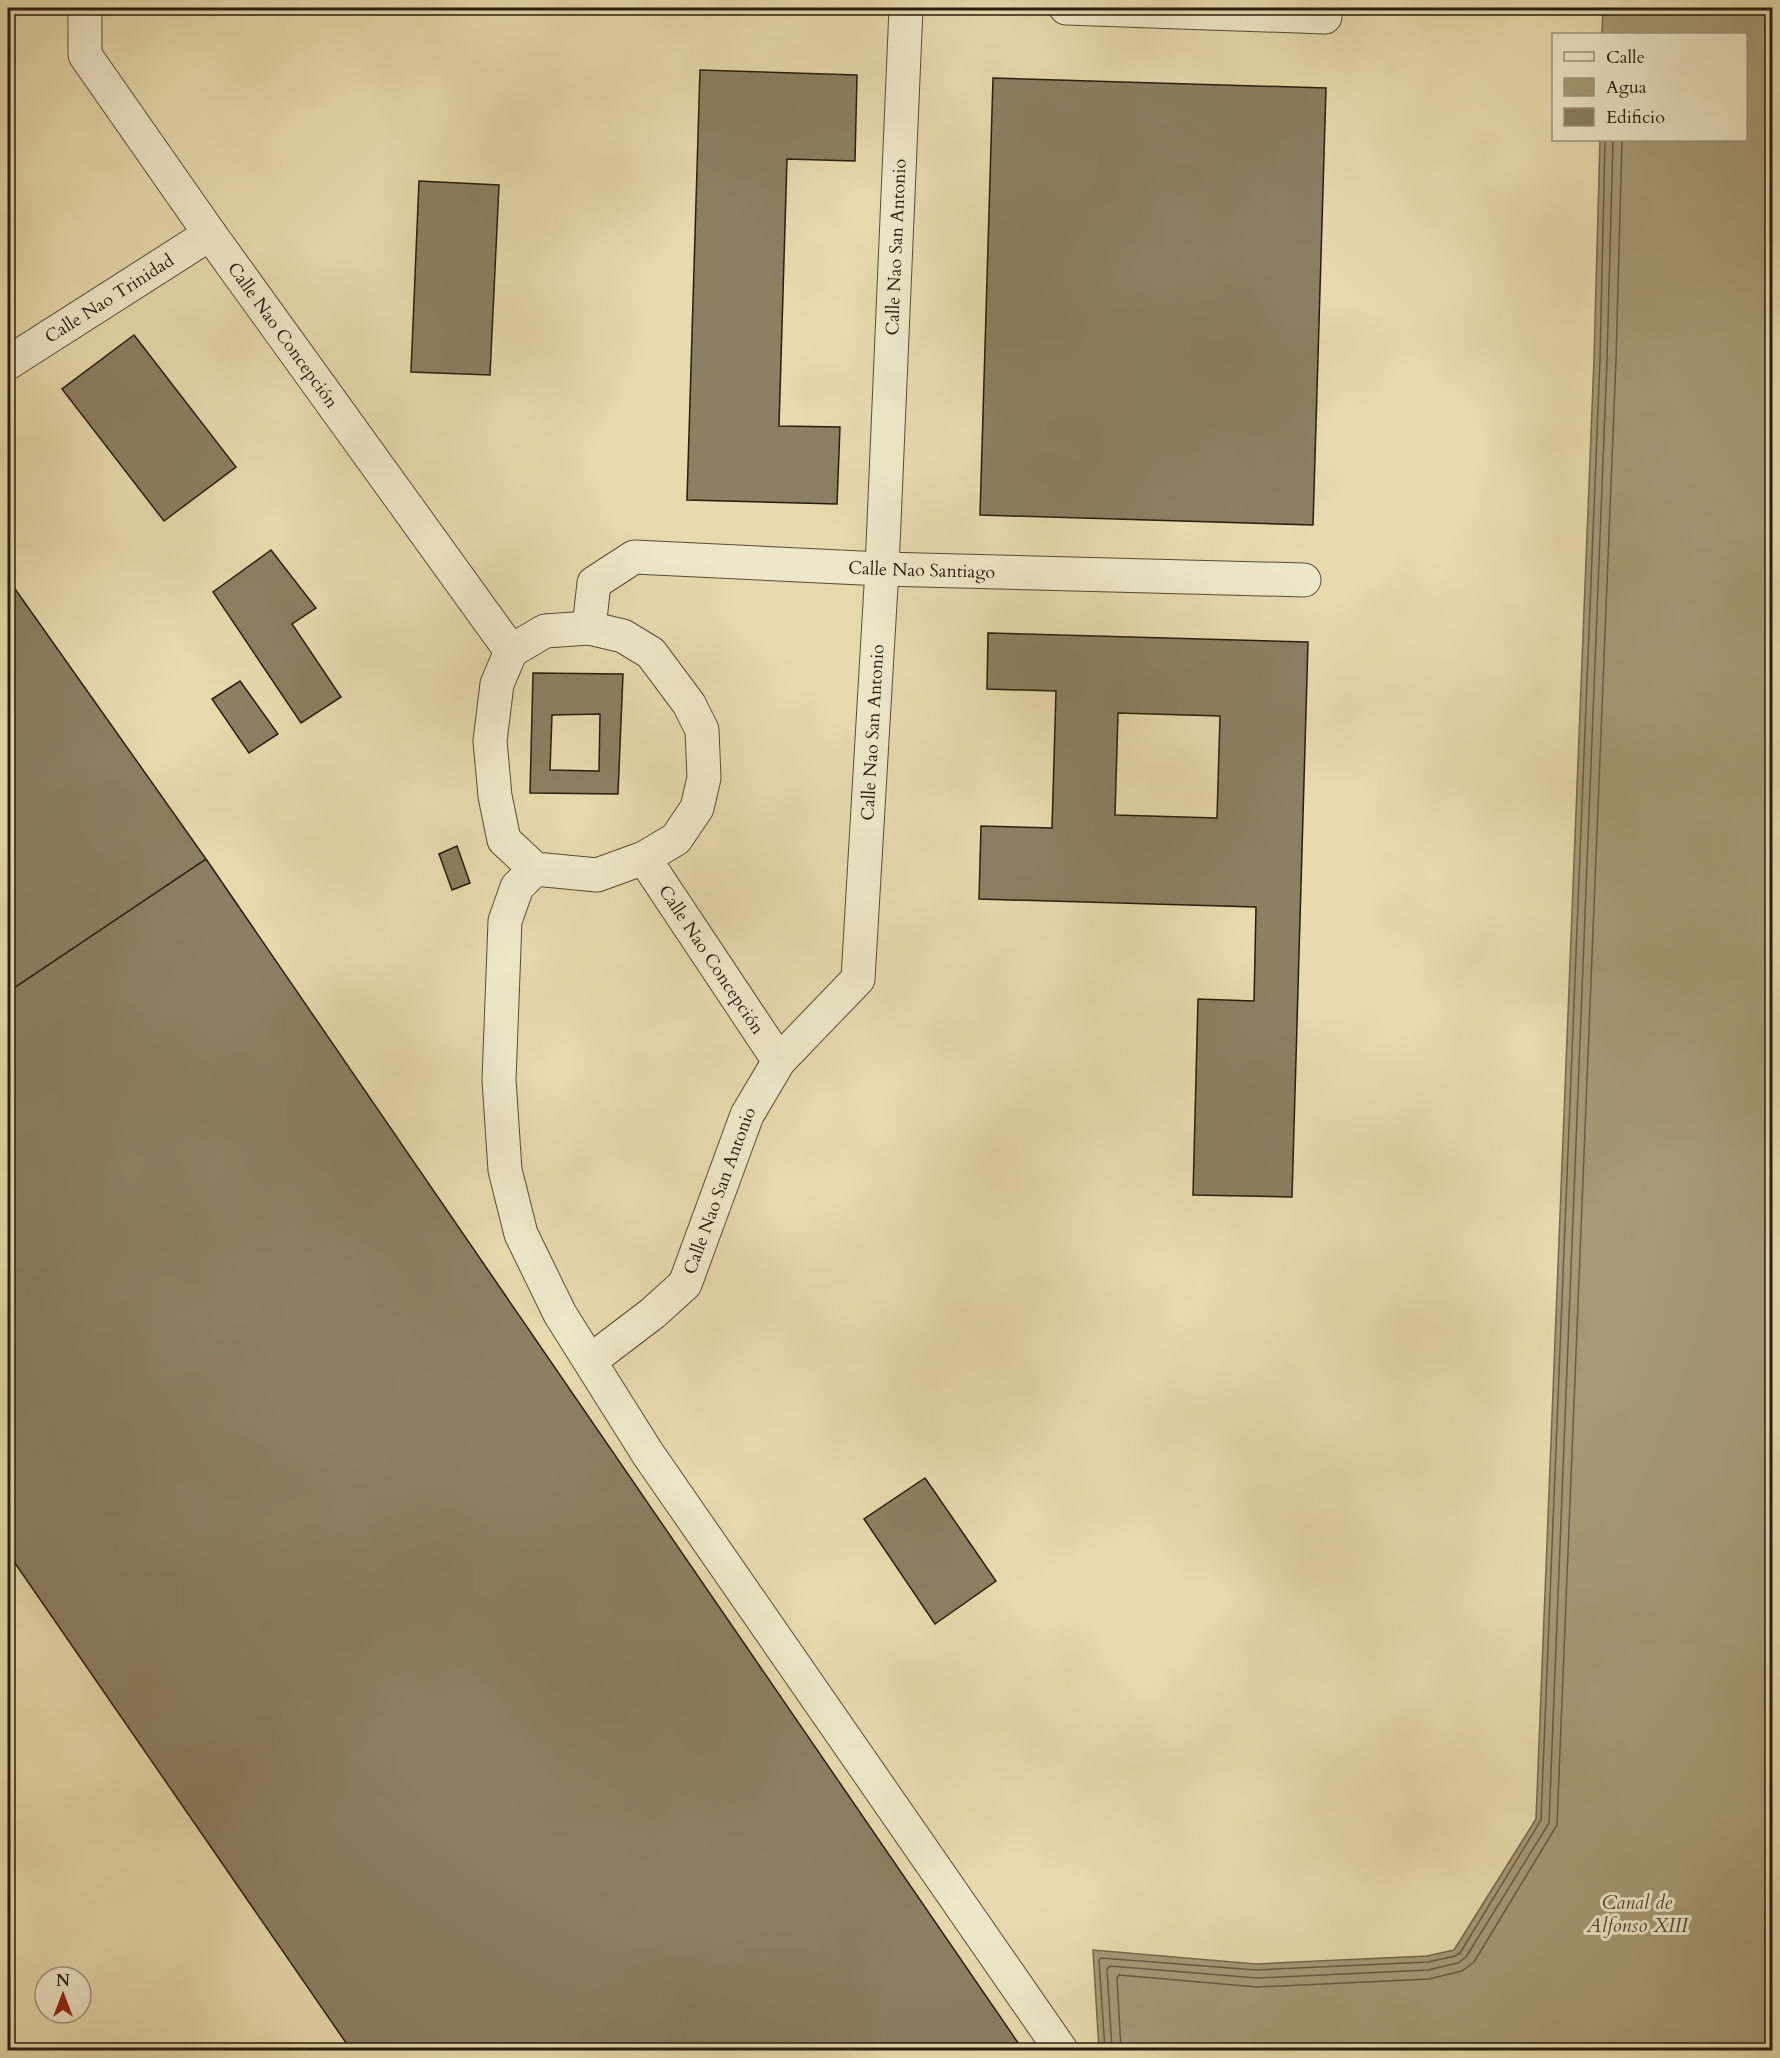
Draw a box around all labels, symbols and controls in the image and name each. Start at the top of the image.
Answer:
legend [1552,33,1747,141]
text: Calle [1606,45,1645,70]
text: Agua [1606,75,1647,100]
text: Edificio [1606,105,1665,130]
street label: Calle Nao San Antonio [880,158,913,336]
street label: Calle Nao Trinidad [40,248,179,349]
street label: Calle Nao Concepción [221,257,344,414]
street label: Calle Nao Santiago [848,555,996,585]
street label: Calle Nao San Antonio [855,643,891,822]
street label: Calle Nao Concepción [652,880,770,1040]
street label: Calle Nao San Antonio [678,1102,762,1278]
water label: Canal de Alfonso XIII [1585,1889,1689,1939]
north arrow [33,1965,93,2025]
text: N [56,1970,70,1992]

